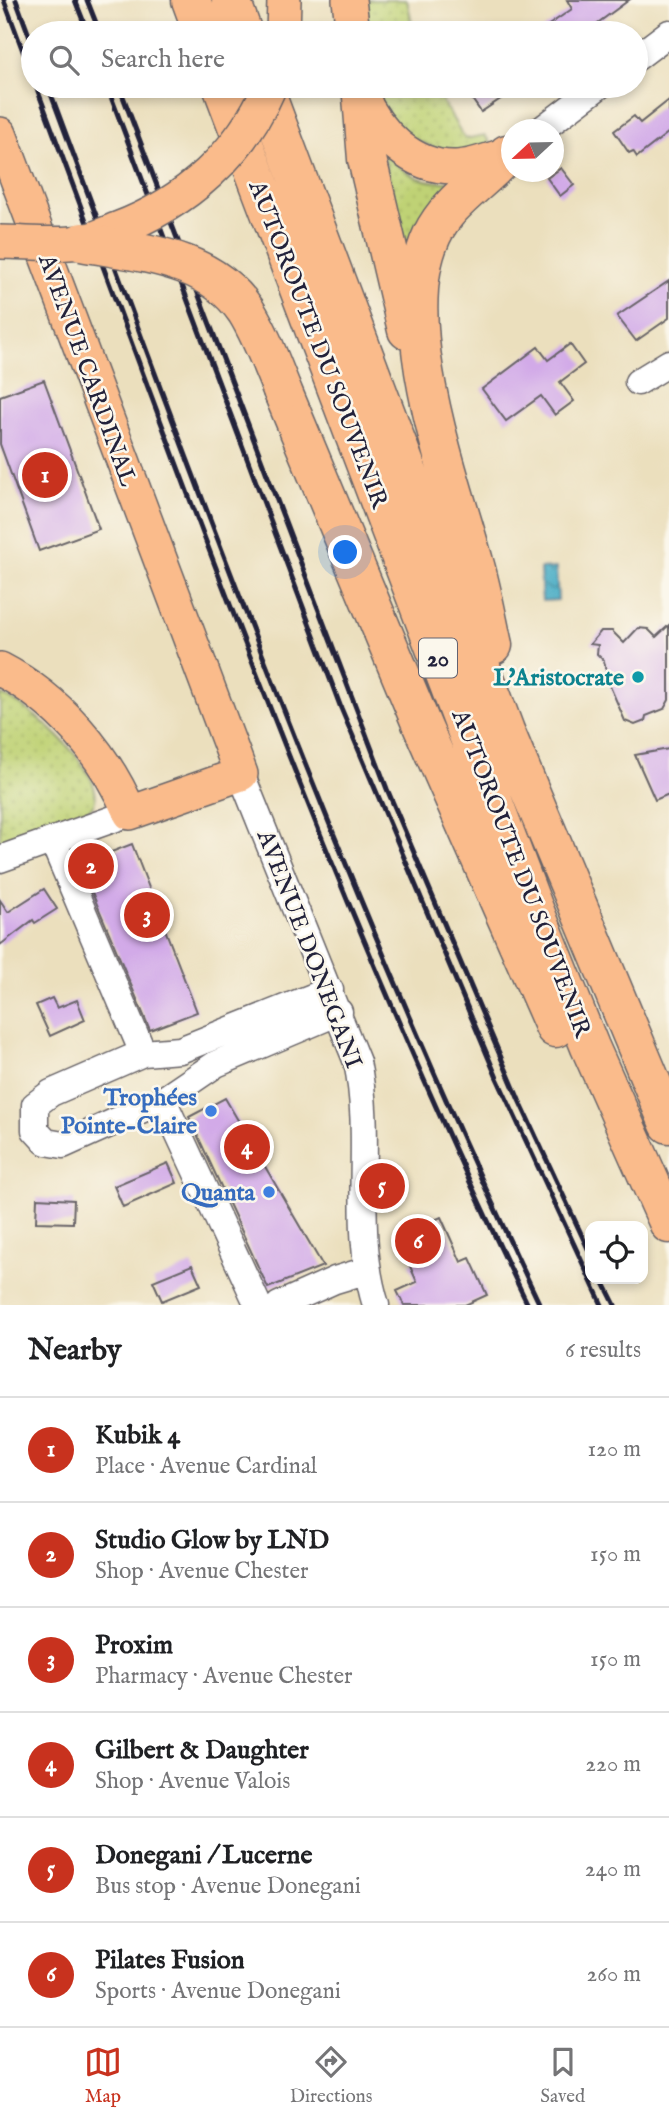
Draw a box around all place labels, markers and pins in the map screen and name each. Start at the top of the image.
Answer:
pin: 1 [22,449,68,501]
place label: L'Aristocrate [493,663,624,694]
marker: L'Aristocrate [630,669,646,685]
pin: 2 [68,840,114,892]
pin: 3 [124,889,170,941]
place label: Trophées Pointe-Claire [61,1083,198,1142]
marker: Trophées Pointe-Claire [203,1103,219,1119]
pin: 4 [224,1121,270,1173]
pin: 5 [359,1160,405,1212]
place label: Quanta [181,1178,256,1209]
marker: Quanta [261,1184,277,1200]
pin: 6 [395,1215,441,1267]

